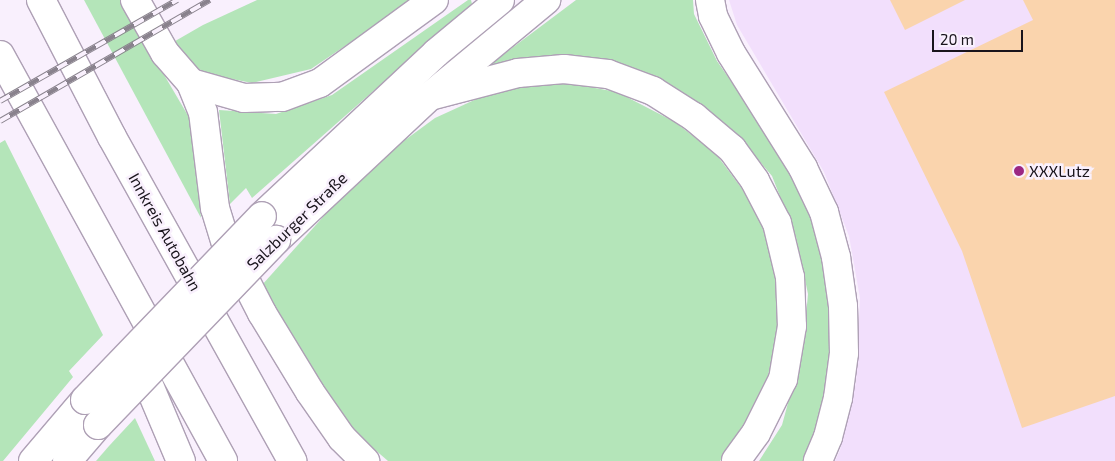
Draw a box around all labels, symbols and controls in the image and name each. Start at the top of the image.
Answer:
scale bar [935,20,1026,52]
text: 20 m [940,30,974,48]
place label: XXXLutz [1029,161,1090,181]
marker: XXXLutz [1013,165,1025,177]
street label: Salzburger Straße [243,168,351,274]
street label: Innkreis Autobahn [125,170,205,294]

